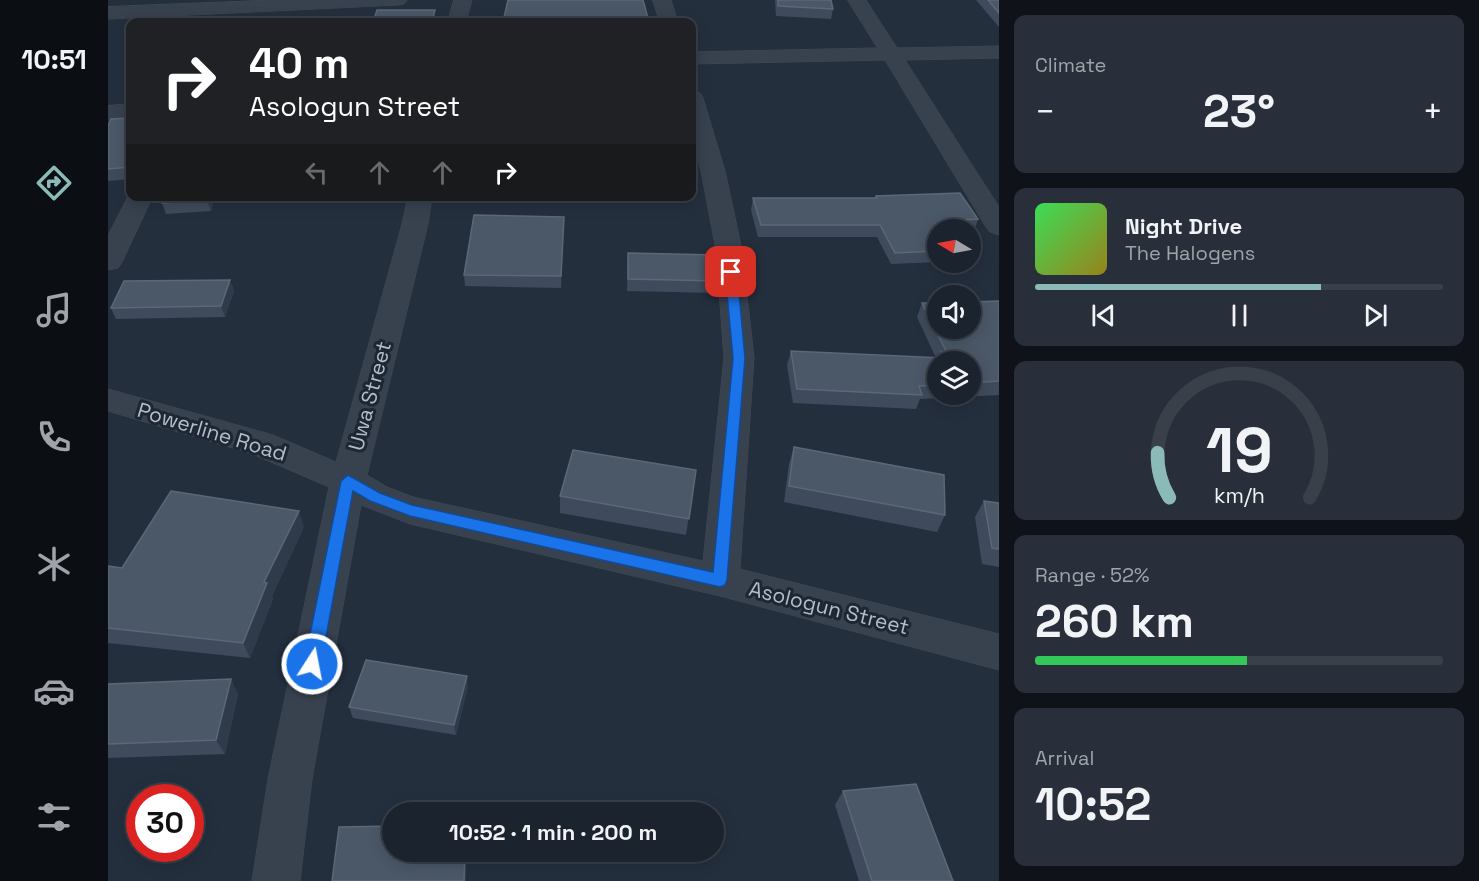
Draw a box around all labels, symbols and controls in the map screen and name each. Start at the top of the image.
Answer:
text: 40 m [249,37,349,90]
text: 10:51 [21,42,87,77]
icon: right [150,42,228,120]
text: Climate [1035,52,1106,78]
text: 23° [1203,83,1275,140]
text: Asologun Street [249,89,460,124]
text: − [1035,91,1055,133]
text: + [1423,91,1443,133]
icon: left [300,156,333,189]
icon: ahead [363,156,396,189]
icon: ahead [426,156,459,189]
icon: right [489,156,522,189]
icon: directions [33,162,75,204]
text: Night Drive [1125,212,1242,240]
north arrow [927,219,981,273]
map controls [927,219,981,405]
text: The Halogens [1125,240,1255,266]
pin [705,246,756,297]
icon: arrive [714,255,747,288]
button: sound [927,285,981,339]
icon: music [33,289,75,331]
icon: previous [1087,299,1120,332]
icon: pause [1223,299,1256,332]
icon: next [1359,299,1392,332]
street label: Uwa Street [342,338,397,454]
button: layers [927,351,981,405]
street label: Powerline Road [134,396,290,467]
text: 19 [1206,411,1272,490]
icon: phone [33,416,75,458]
text: km/h [1213,482,1265,509]
icon: climate [33,543,75,585]
text: Range · 52% [1035,562,1149,588]
street label: Asologun Street [746,575,912,640]
text: 260 km [1035,593,1194,650]
position arrow [280,632,344,696]
icon: car [33,670,75,712]
text: Arrival [1035,745,1094,771]
text: 10:52 [1035,776,1151,833]
speed limit sign: 30 [126,784,204,862]
icon: filters [33,796,75,838]
text: 10:52 · 1 min · 200 m [449,818,657,846]

